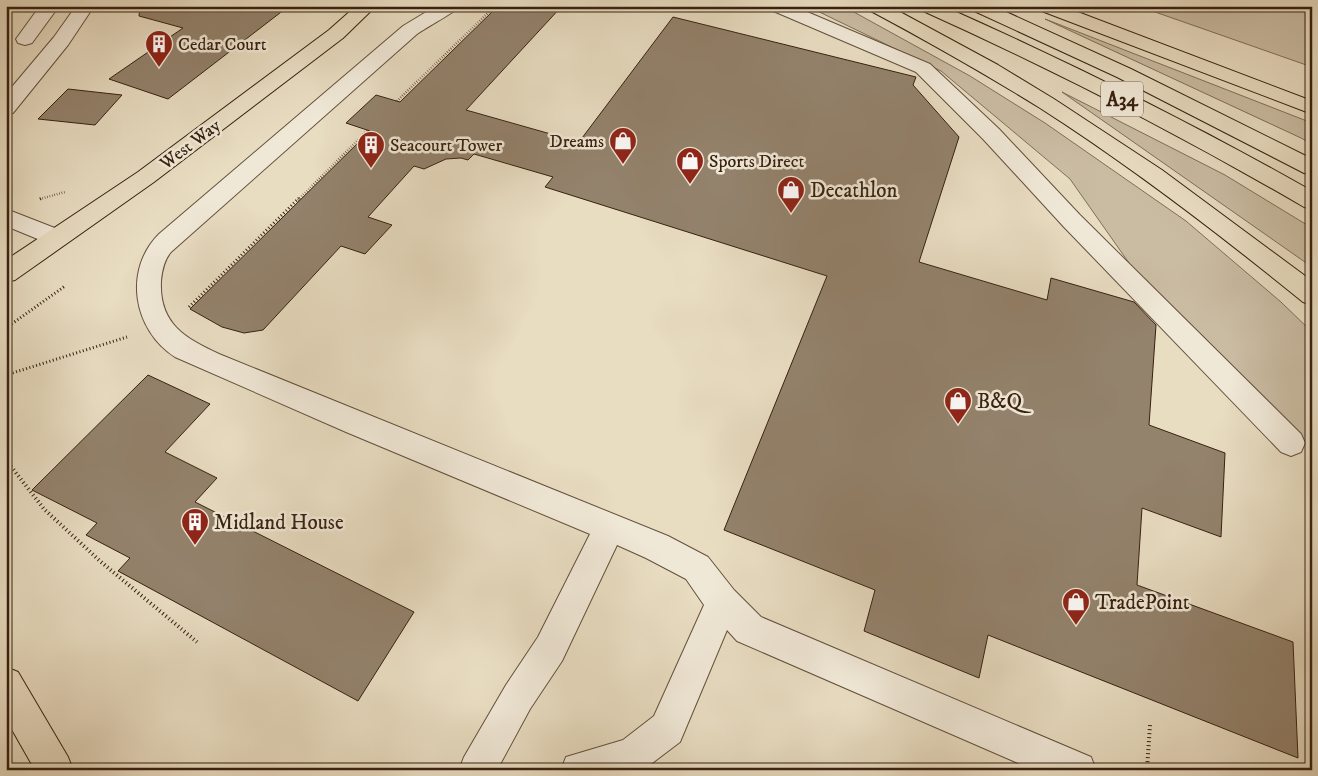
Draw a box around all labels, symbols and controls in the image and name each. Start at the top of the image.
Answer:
building icon: Cedar Court [144,29,174,68]
place label: Cedar Court [178,34,267,56]
road number: A34 [1101,82,1143,116]
street label: West Way [155,115,226,175]
shop icon: Dreams [608,126,638,165]
building icon: Seacourt Tower [356,130,386,169]
place label: Dreams [549,131,604,153]
place label: Seacourt Tower [390,135,502,157]
shop icon: Sports Direct [675,146,705,185]
place label: Sports Direct [709,151,804,173]
shop icon: Decathlon [776,175,806,214]
place label: Decathlon [810,178,897,204]
shop icon: B&Q [943,386,973,425]
place label: B&Q [977,389,1031,415]
building icon: Midland House [180,507,210,546]
place label: Midland House [214,510,344,536]
shop icon: TradePoint [1061,587,1091,626]
place label: TradePoint [1095,590,1190,616]

